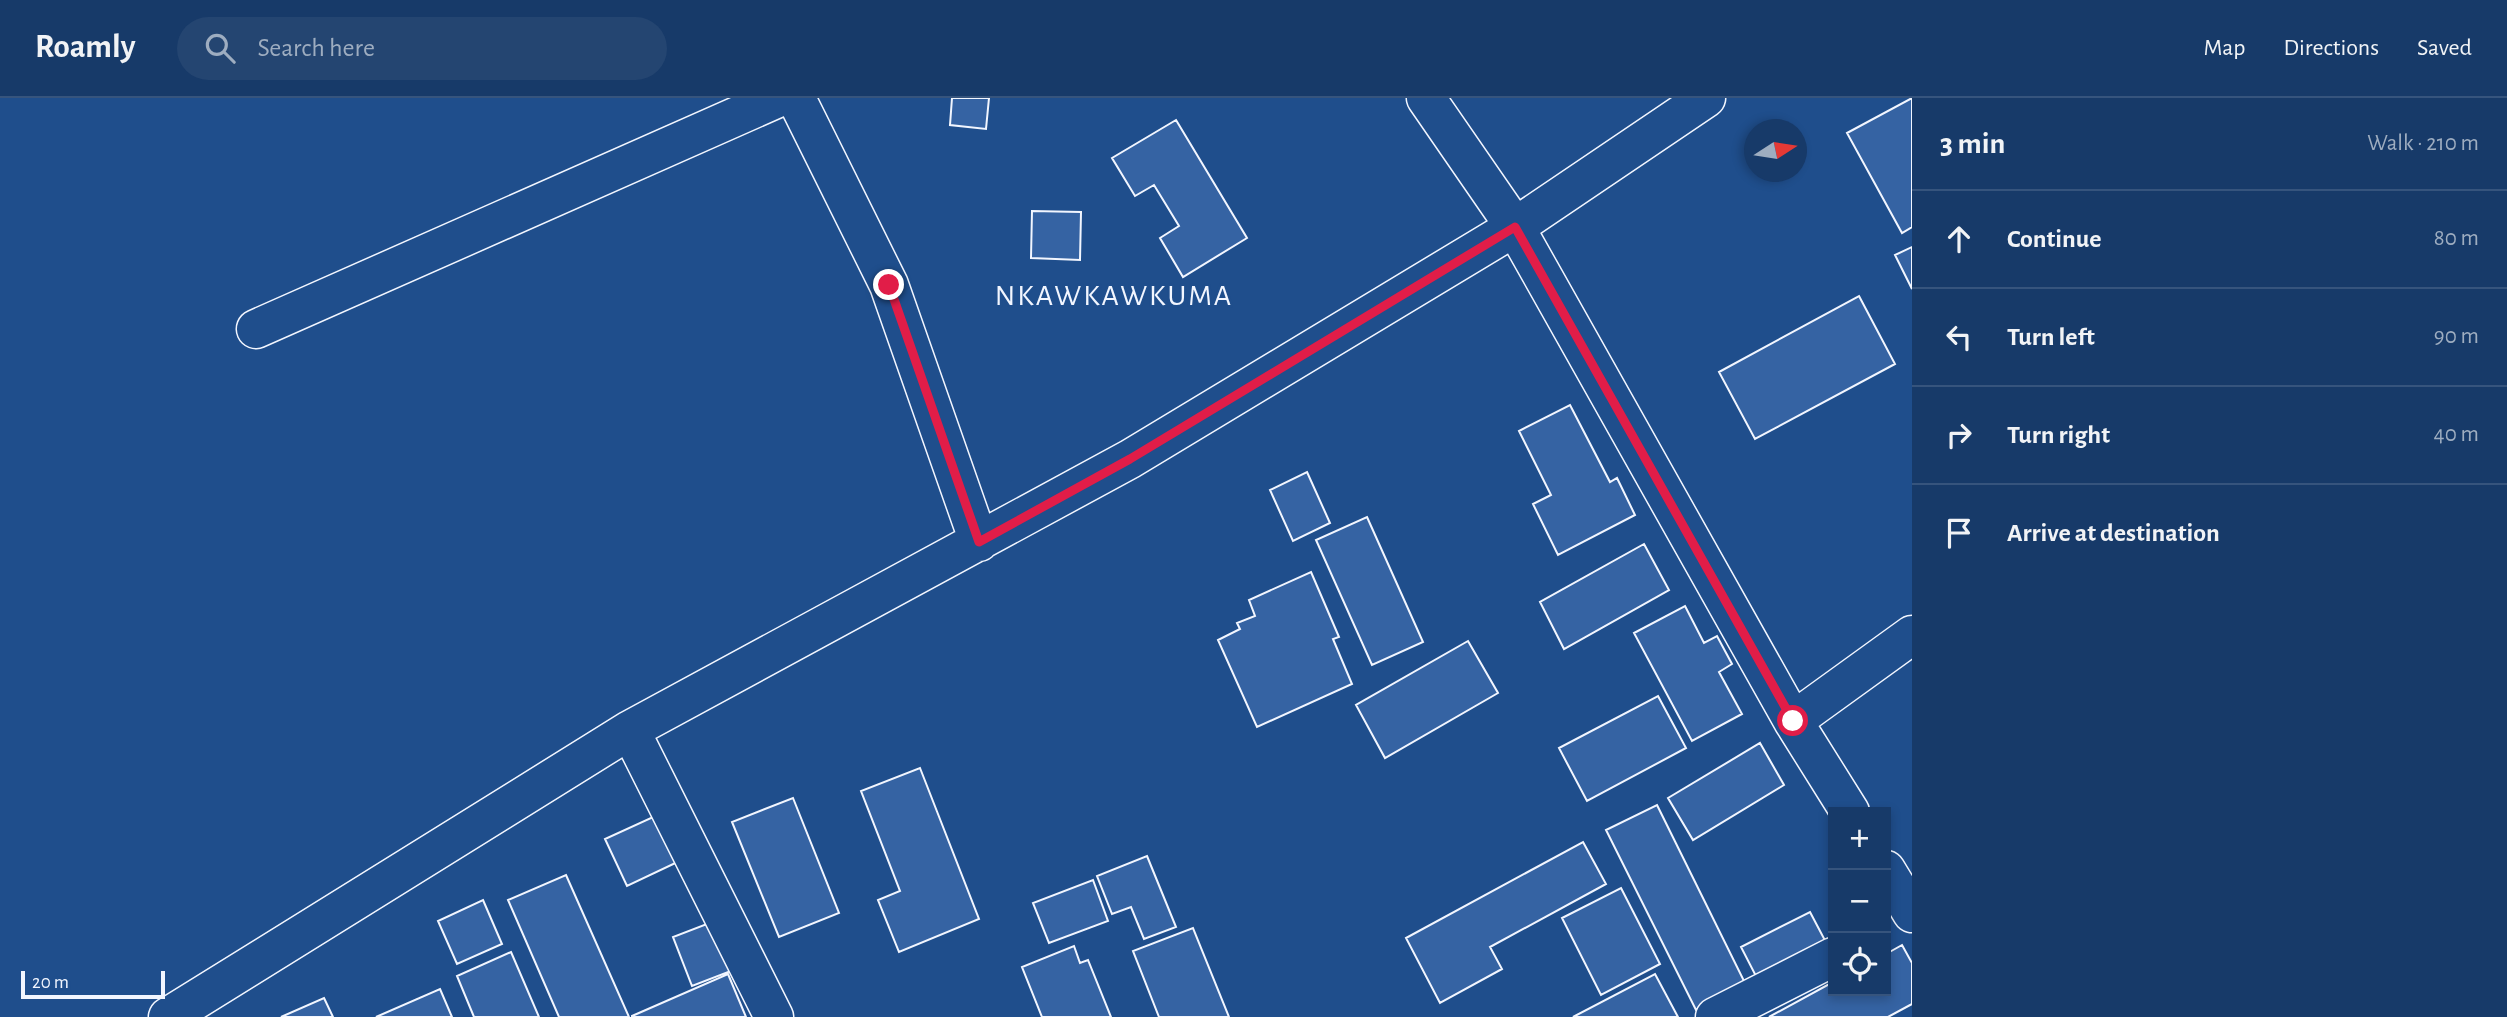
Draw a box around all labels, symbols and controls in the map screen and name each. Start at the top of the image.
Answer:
search box [177,17,667,80]
icon: search [201,29,239,67]
text: Roamly [35,31,135,64]
text: Search here [257,35,375,61]
text: Map [2203,36,2245,60]
text: Directions [2283,36,2379,60]
text: Saved [2417,36,2472,60]
north arrow [1744,119,1807,182]
text: 3 min [1940,129,2005,159]
text: Walk · 210 m [2367,132,2479,155]
icon: ahead [1940,220,1978,258]
text: Continue [2007,226,2102,252]
text: 80 m [2434,227,2479,250]
route end [873,269,904,300]
district label: NKAWKAWKUMA [995,281,1233,311]
icon: left [1940,318,1978,356]
text: Turn left [2007,324,2095,350]
text: 90 m [2434,325,2479,348]
icon: right [1940,416,1978,454]
text: Turn right [2007,422,2110,448]
text: 40 m [2434,423,2479,446]
icon: arrive [1940,514,1978,552]
text: Arrive at destination [2007,520,2220,546]
route start [1777,705,1808,736]
map controls [1828,807,1891,996]
button: + [1828,807,1891,870]
button: − [1828,870,1891,933]
button: locate [1828,933,1891,996]
scale bar [21,968,164,1000]
text: 20 m [32,973,69,992]

